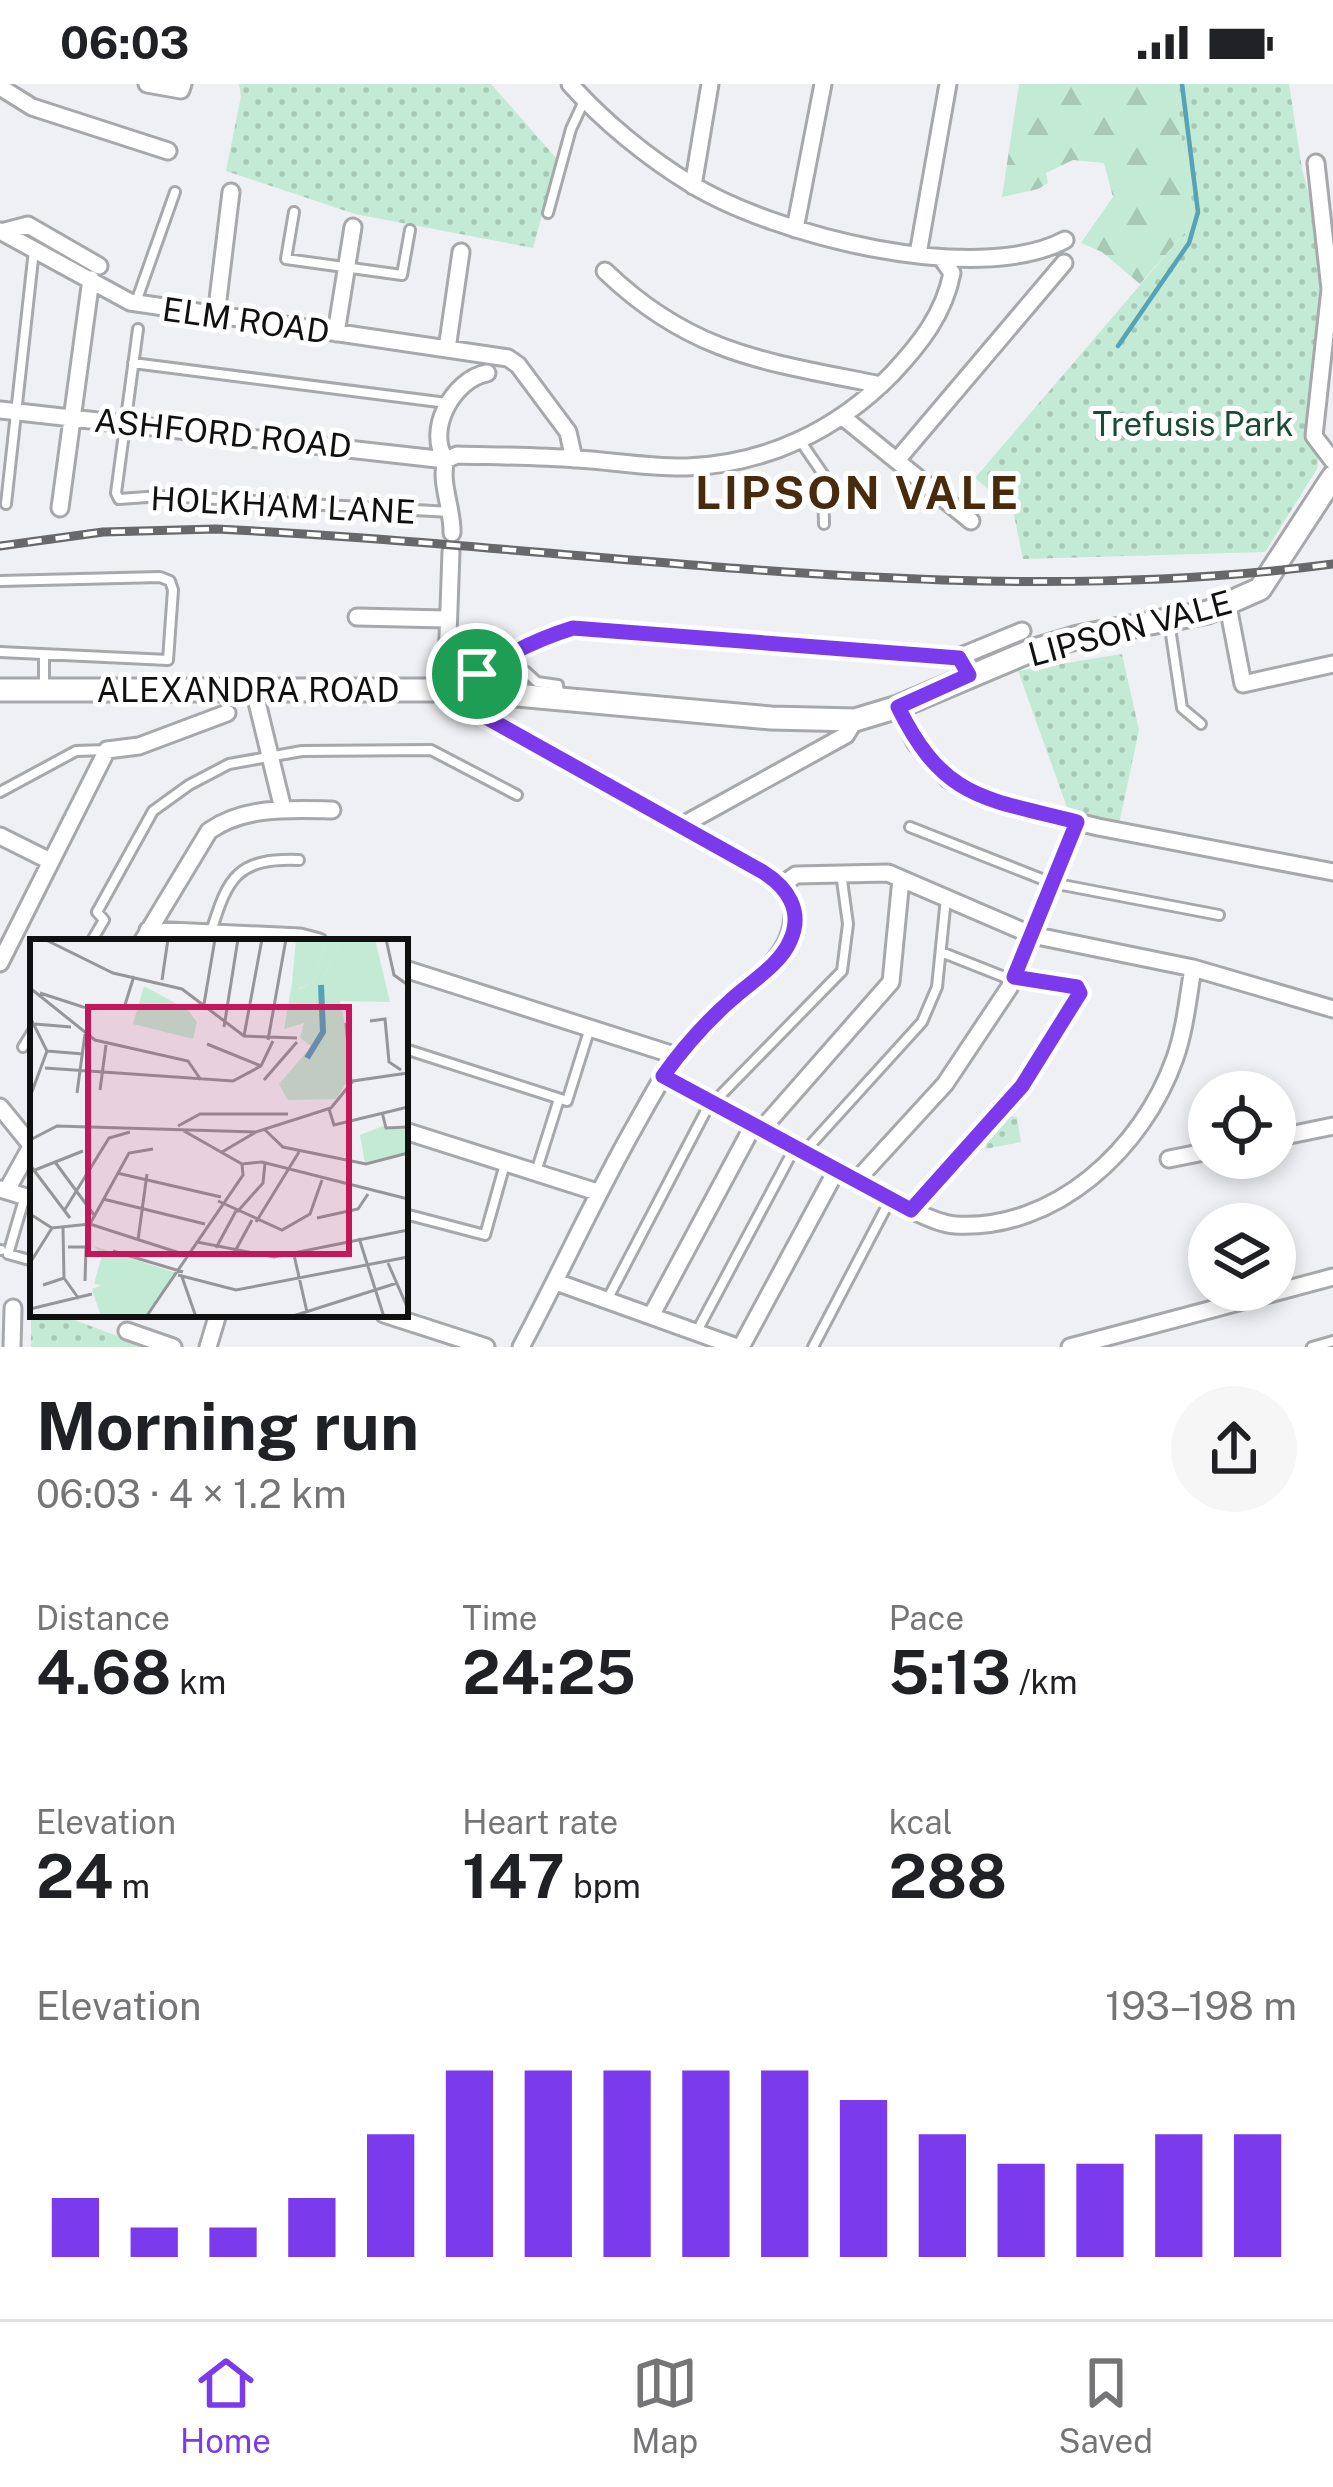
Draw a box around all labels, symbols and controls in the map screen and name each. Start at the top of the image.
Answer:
text: 06:03 [60,16,190,69]
street label: ELM ROAD [160,289,332,351]
street label: ASHFORD ROAD [92,401,354,465]
park label: Trefusis Park [1092,405,1294,443]
district label: LIPSON VALE [695,466,1021,519]
street label: HOLKHAM LANE [150,479,416,531]
street label: LIPSON VALE [1024,583,1236,673]
pin [426,623,528,725]
icon: arrive [444,641,510,707]
street label: ALEXANDRA ROAD [97,671,399,709]
inset map [30,939,408,1317]
map controls [1188,1071,1296,1311]
button: locate [1188,1071,1296,1179]
button: layers [1188,1203,1296,1311]
button: share [1171,1386,1297,1512]
text: Morning run [36,1387,419,1465]
text: 06:03 · 4 × 1.2 km [36,1471,347,1517]
text: Distance [36,1599,170,1637]
text: Time [462,1599,538,1637]
text: Pace [889,1599,964,1637]
text: 4.68 [36,1637,171,1708]
text: 24:25 [462,1637,636,1708]
text: 5:13 [889,1637,1011,1708]
text: km [171,1663,226,1701]
text: /km [1011,1663,1078,1701]
text: Elevation [36,1803,176,1841]
text: Heart rate [462,1803,618,1841]
text: kcal [889,1803,952,1841]
text: 24 [36,1841,113,1912]
text: 147 [462,1841,565,1912]
text: 288 [889,1841,1007,1912]
text: m [113,1867,150,1905]
text: bpm [565,1867,641,1905]
text: Elevation [36,1983,202,2029]
text: 193–198 m [1105,1983,1297,2029]
tab: Home [180,2350,271,2460]
tab: Map [631,2350,698,2460]
tab: Saved [1058,2350,1153,2460]

